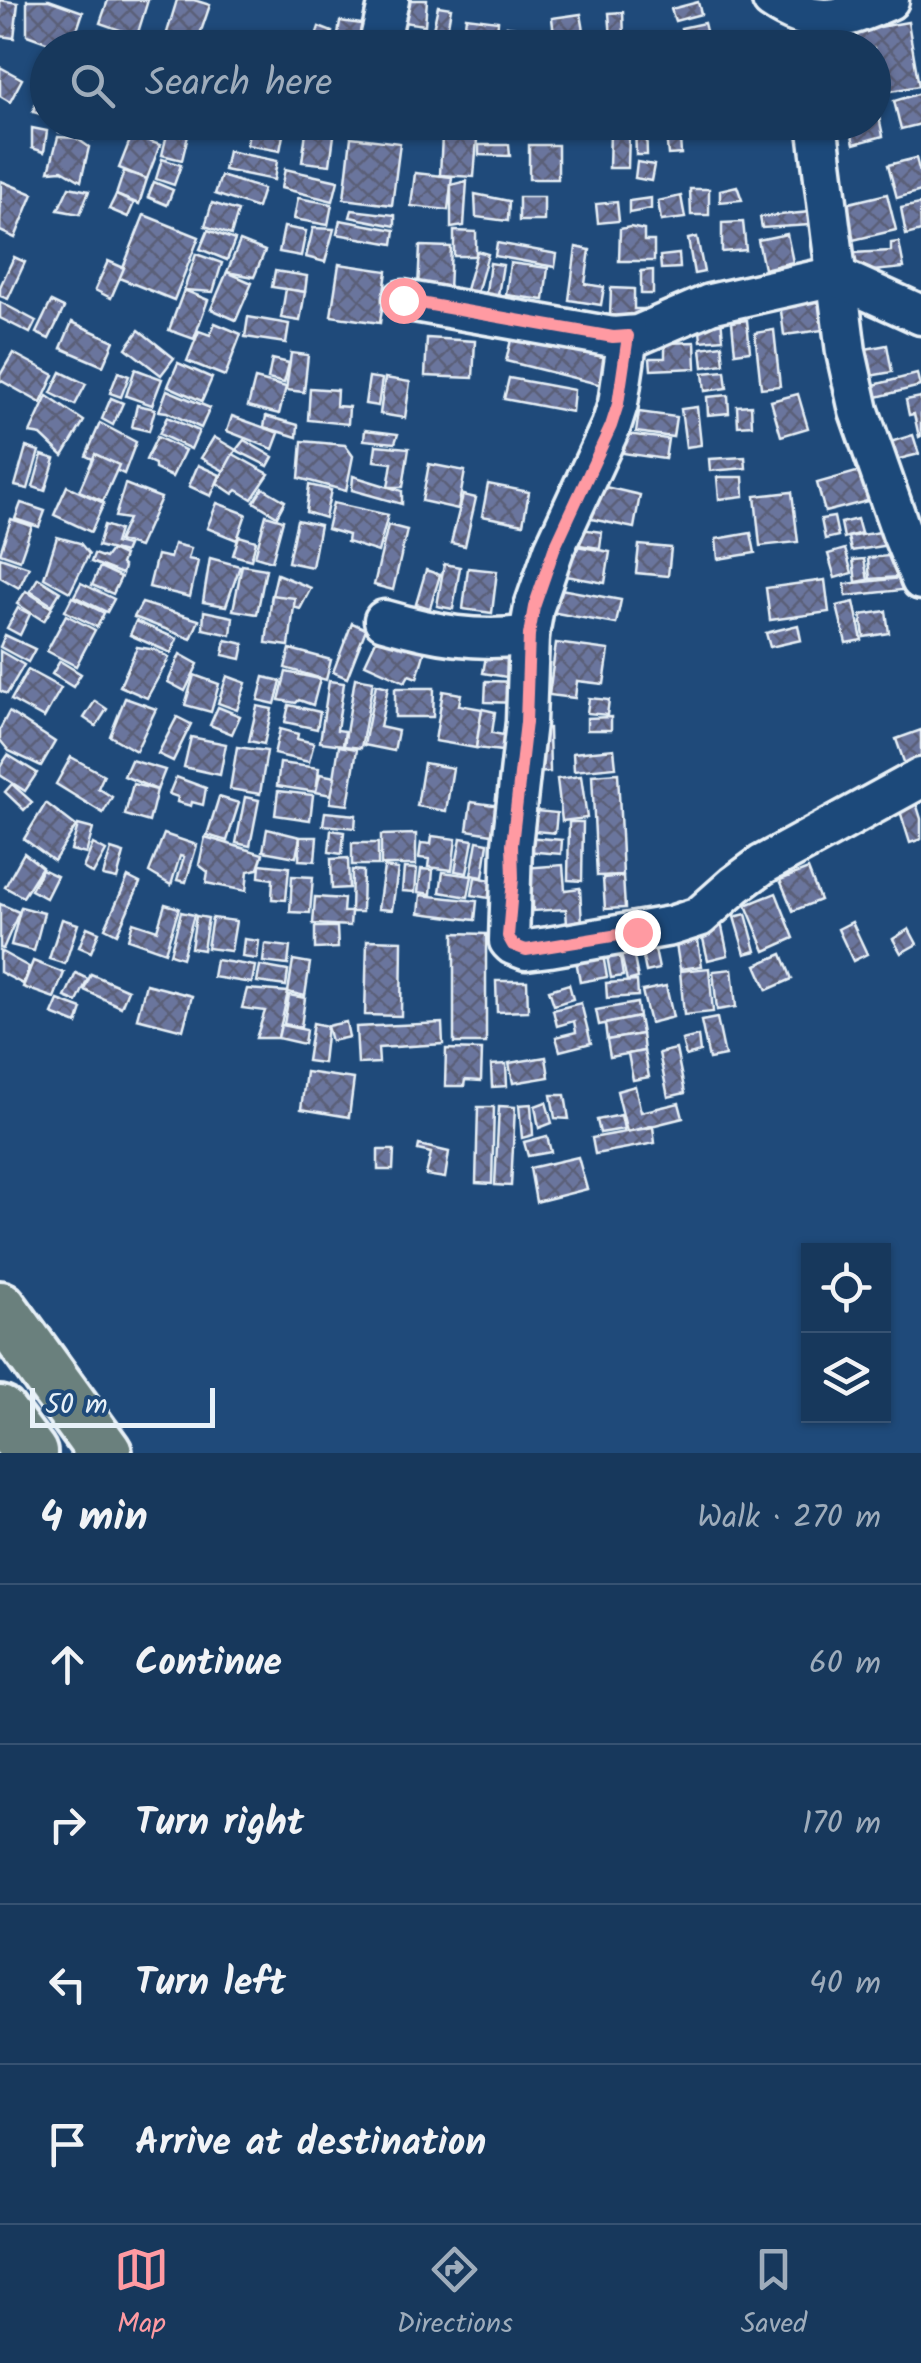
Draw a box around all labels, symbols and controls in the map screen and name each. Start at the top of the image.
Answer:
search box [30,30,891,140]
text: Search here [145,55,332,115]
icon: search [65,58,120,113]
route start [381,278,427,324]
route end [615,910,661,956]
map controls [801,1243,891,1423]
button: locate [801,1243,891,1333]
button: layers [801,1333,891,1423]
scale bar [30,1383,215,1428]
text: 50 m [45,1383,108,1428]
text: 4 min [40,1485,148,1552]
text: Walk · 270 m [697,1493,881,1544]
text: Continue [135,1634,282,1694]
icon: ahead [40,1637,95,1692]
text: 60 m [809,1639,881,1690]
text: Turn right [135,1794,304,1854]
icon: right [40,1797,95,1852]
text: 170 m [802,1799,881,1850]
text: Turn left [135,1954,286,2014]
icon: left [40,1957,95,2012]
text: 40 m [809,1959,881,2010]
text: Arrive at destination [135,2114,486,2174]
icon: arrive [40,2117,95,2172]
tab: Map [114,2242,169,2347]
tab: Directions [397,2242,513,2347]
tab: Saved [741,2242,807,2347]

